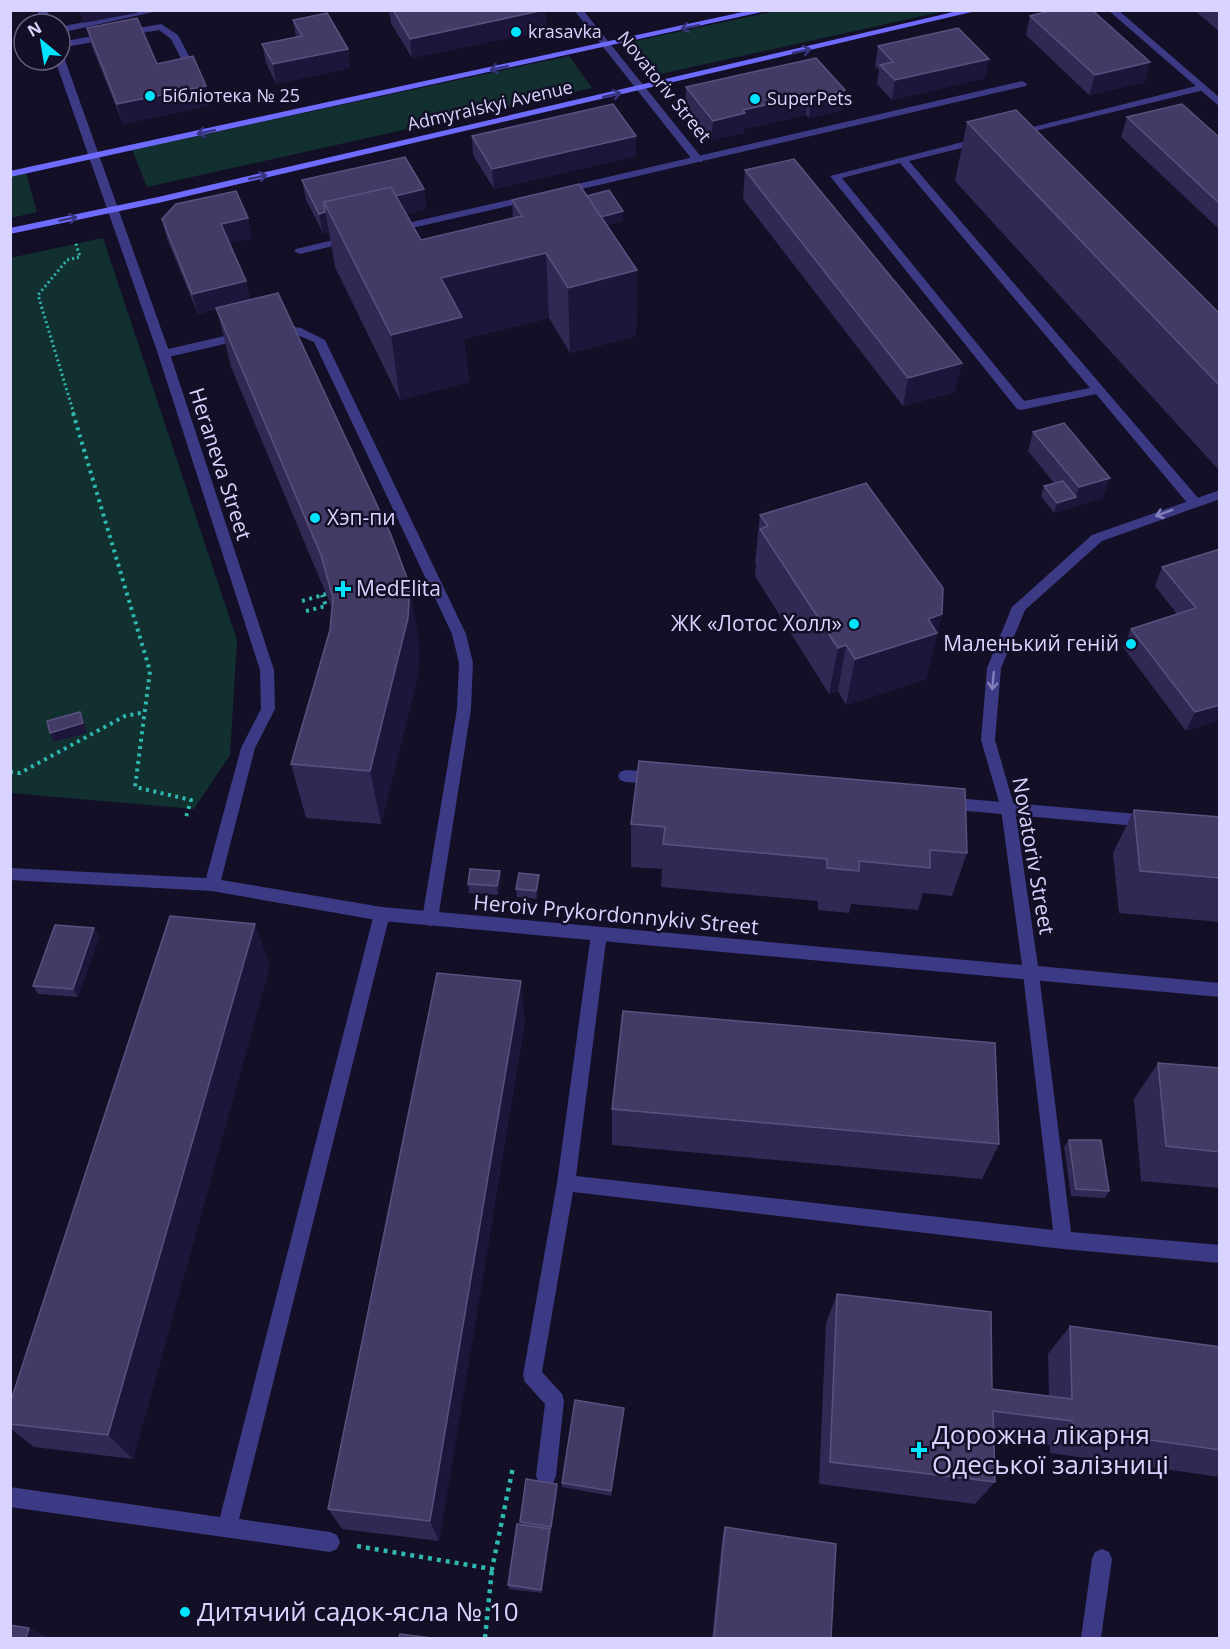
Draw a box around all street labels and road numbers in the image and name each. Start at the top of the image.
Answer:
street label: Novatoriv Street [613,26,717,147]
street label: Admyralskyi Avenue [405,74,575,136]
street label: Heraneva Street [183,384,259,543]
street label: Novatoriv Street [1006,775,1062,937]
street label: Heroiv Prykordonnykiv Street [472,888,760,940]

